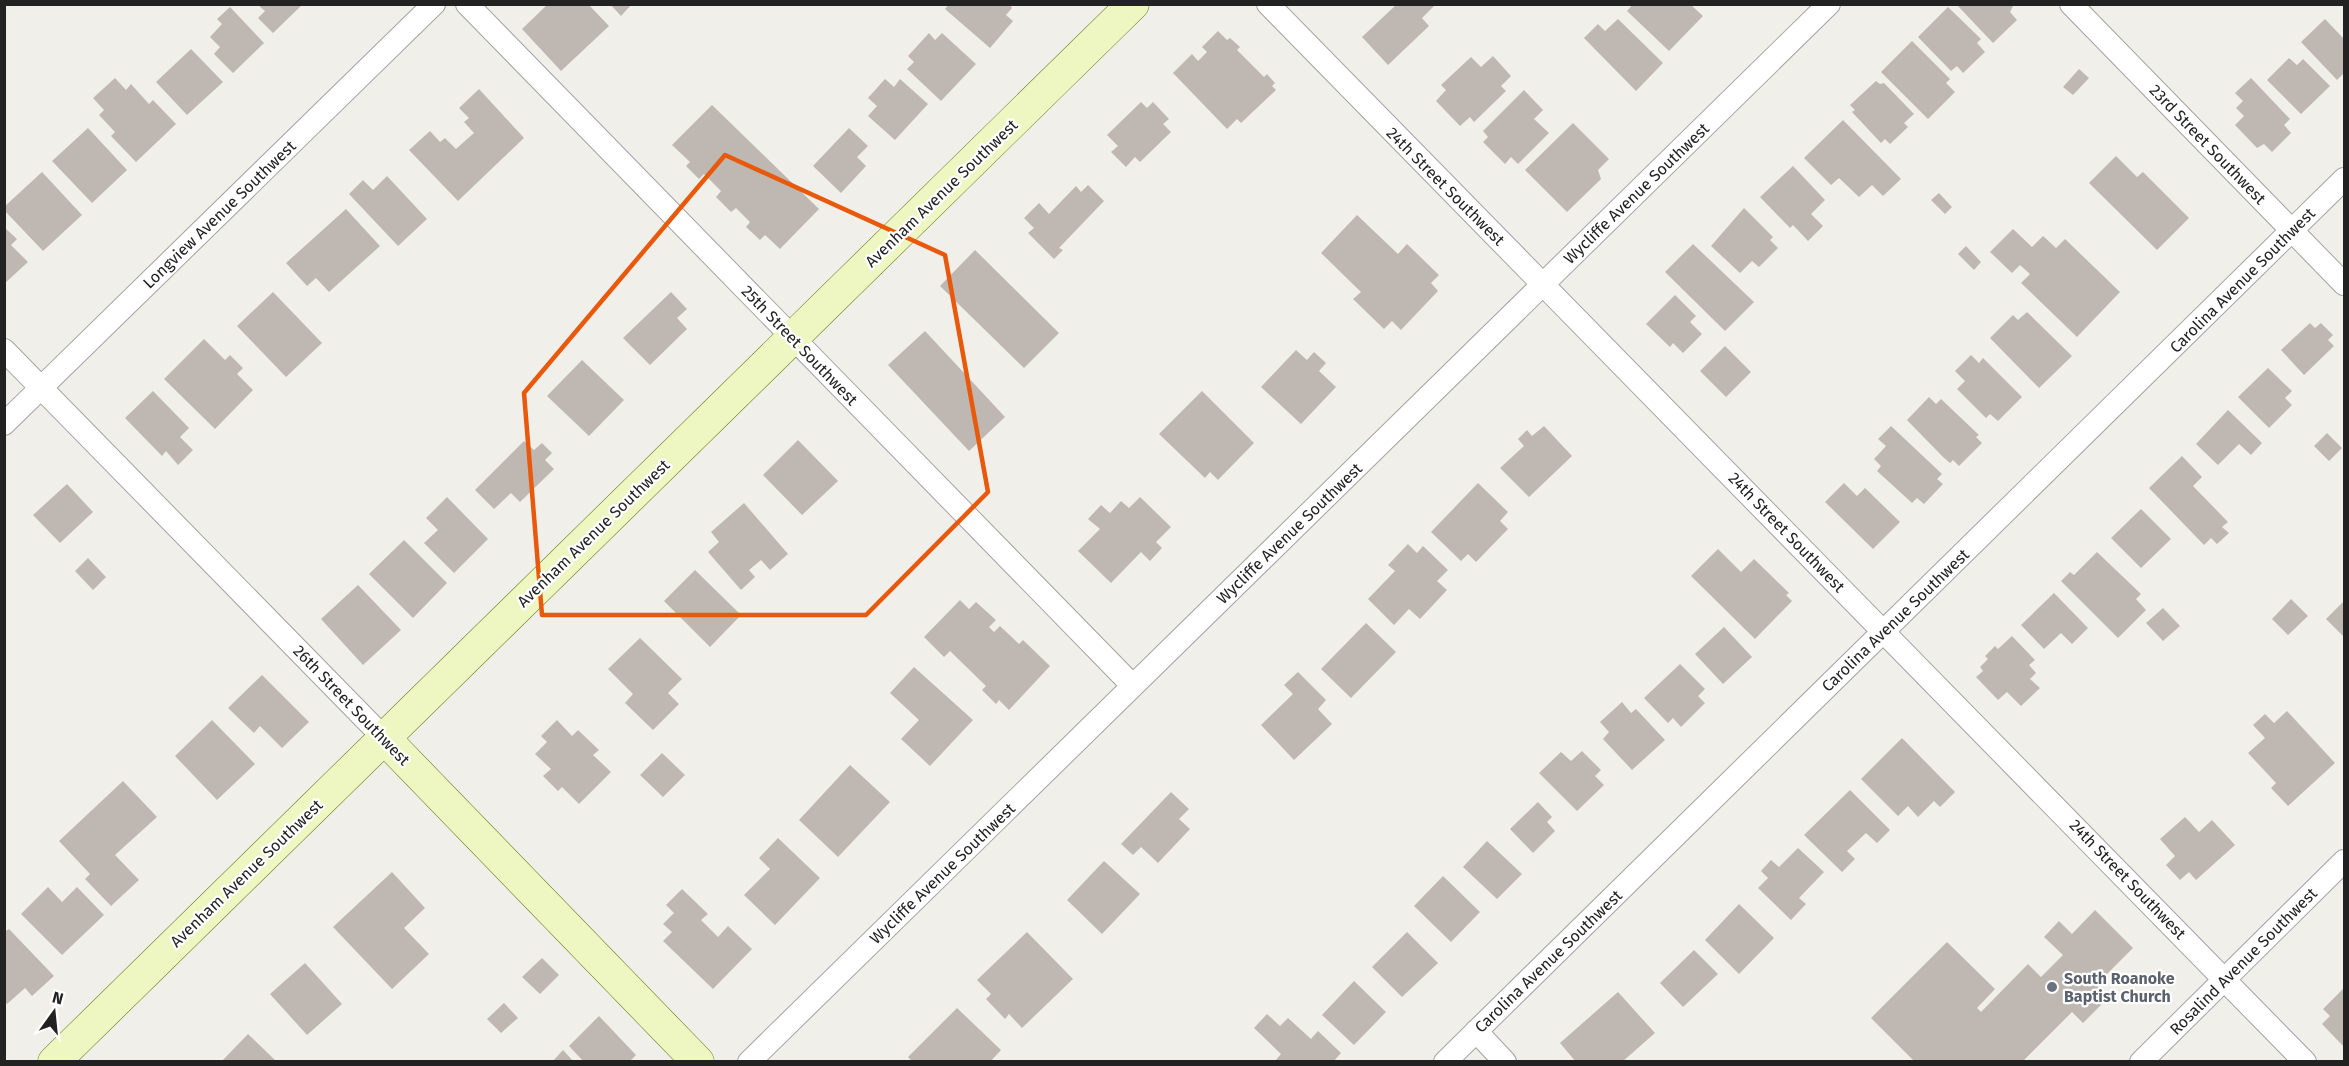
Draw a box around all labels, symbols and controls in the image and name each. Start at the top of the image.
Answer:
street label: 23rd Street Southwest [2146,81,2270,208]
street label: Avenham Avenue Southwest [861,115,1022,271]
street label: Wycliffe Avenue Southwest [1560,119,1713,268]
street label: 24th Street Southwest [1383,123,1509,249]
street label: Longview Avenue Southwest [139,136,300,292]
street label: Carolina Avenue Southwest [2166,204,2319,357]
street label: 25th Street Southwest [738,282,862,409]
street label: Avenham Avenue Southwest [513,455,674,611]
street label: Wycliffe Avenue Southwest [1213,459,1366,608]
street label: 24th Street Southwest [1725,469,1849,596]
street label: Carolina Avenue Southwest [1818,545,1973,696]
street label: 26th Street Southwest [289,641,414,769]
street label: Avenham Avenue Southwest [166,795,327,951]
street label: Wycliffe Avenue Southwest [866,799,1019,948]
street label: 24th Street Southwest [2066,816,2190,943]
street label: Rosalind Avenue Southwest [2166,884,2321,1039]
street label: Carolina Avenue Southwest [1471,886,1626,1037]
place label: South Roanoke Baptist Church [2064,969,2175,1006]
marker: South Roanoke Baptist Church [2045,980,2059,994]
north arrow [24,982,84,1042]
text: N [50,987,65,1009]

